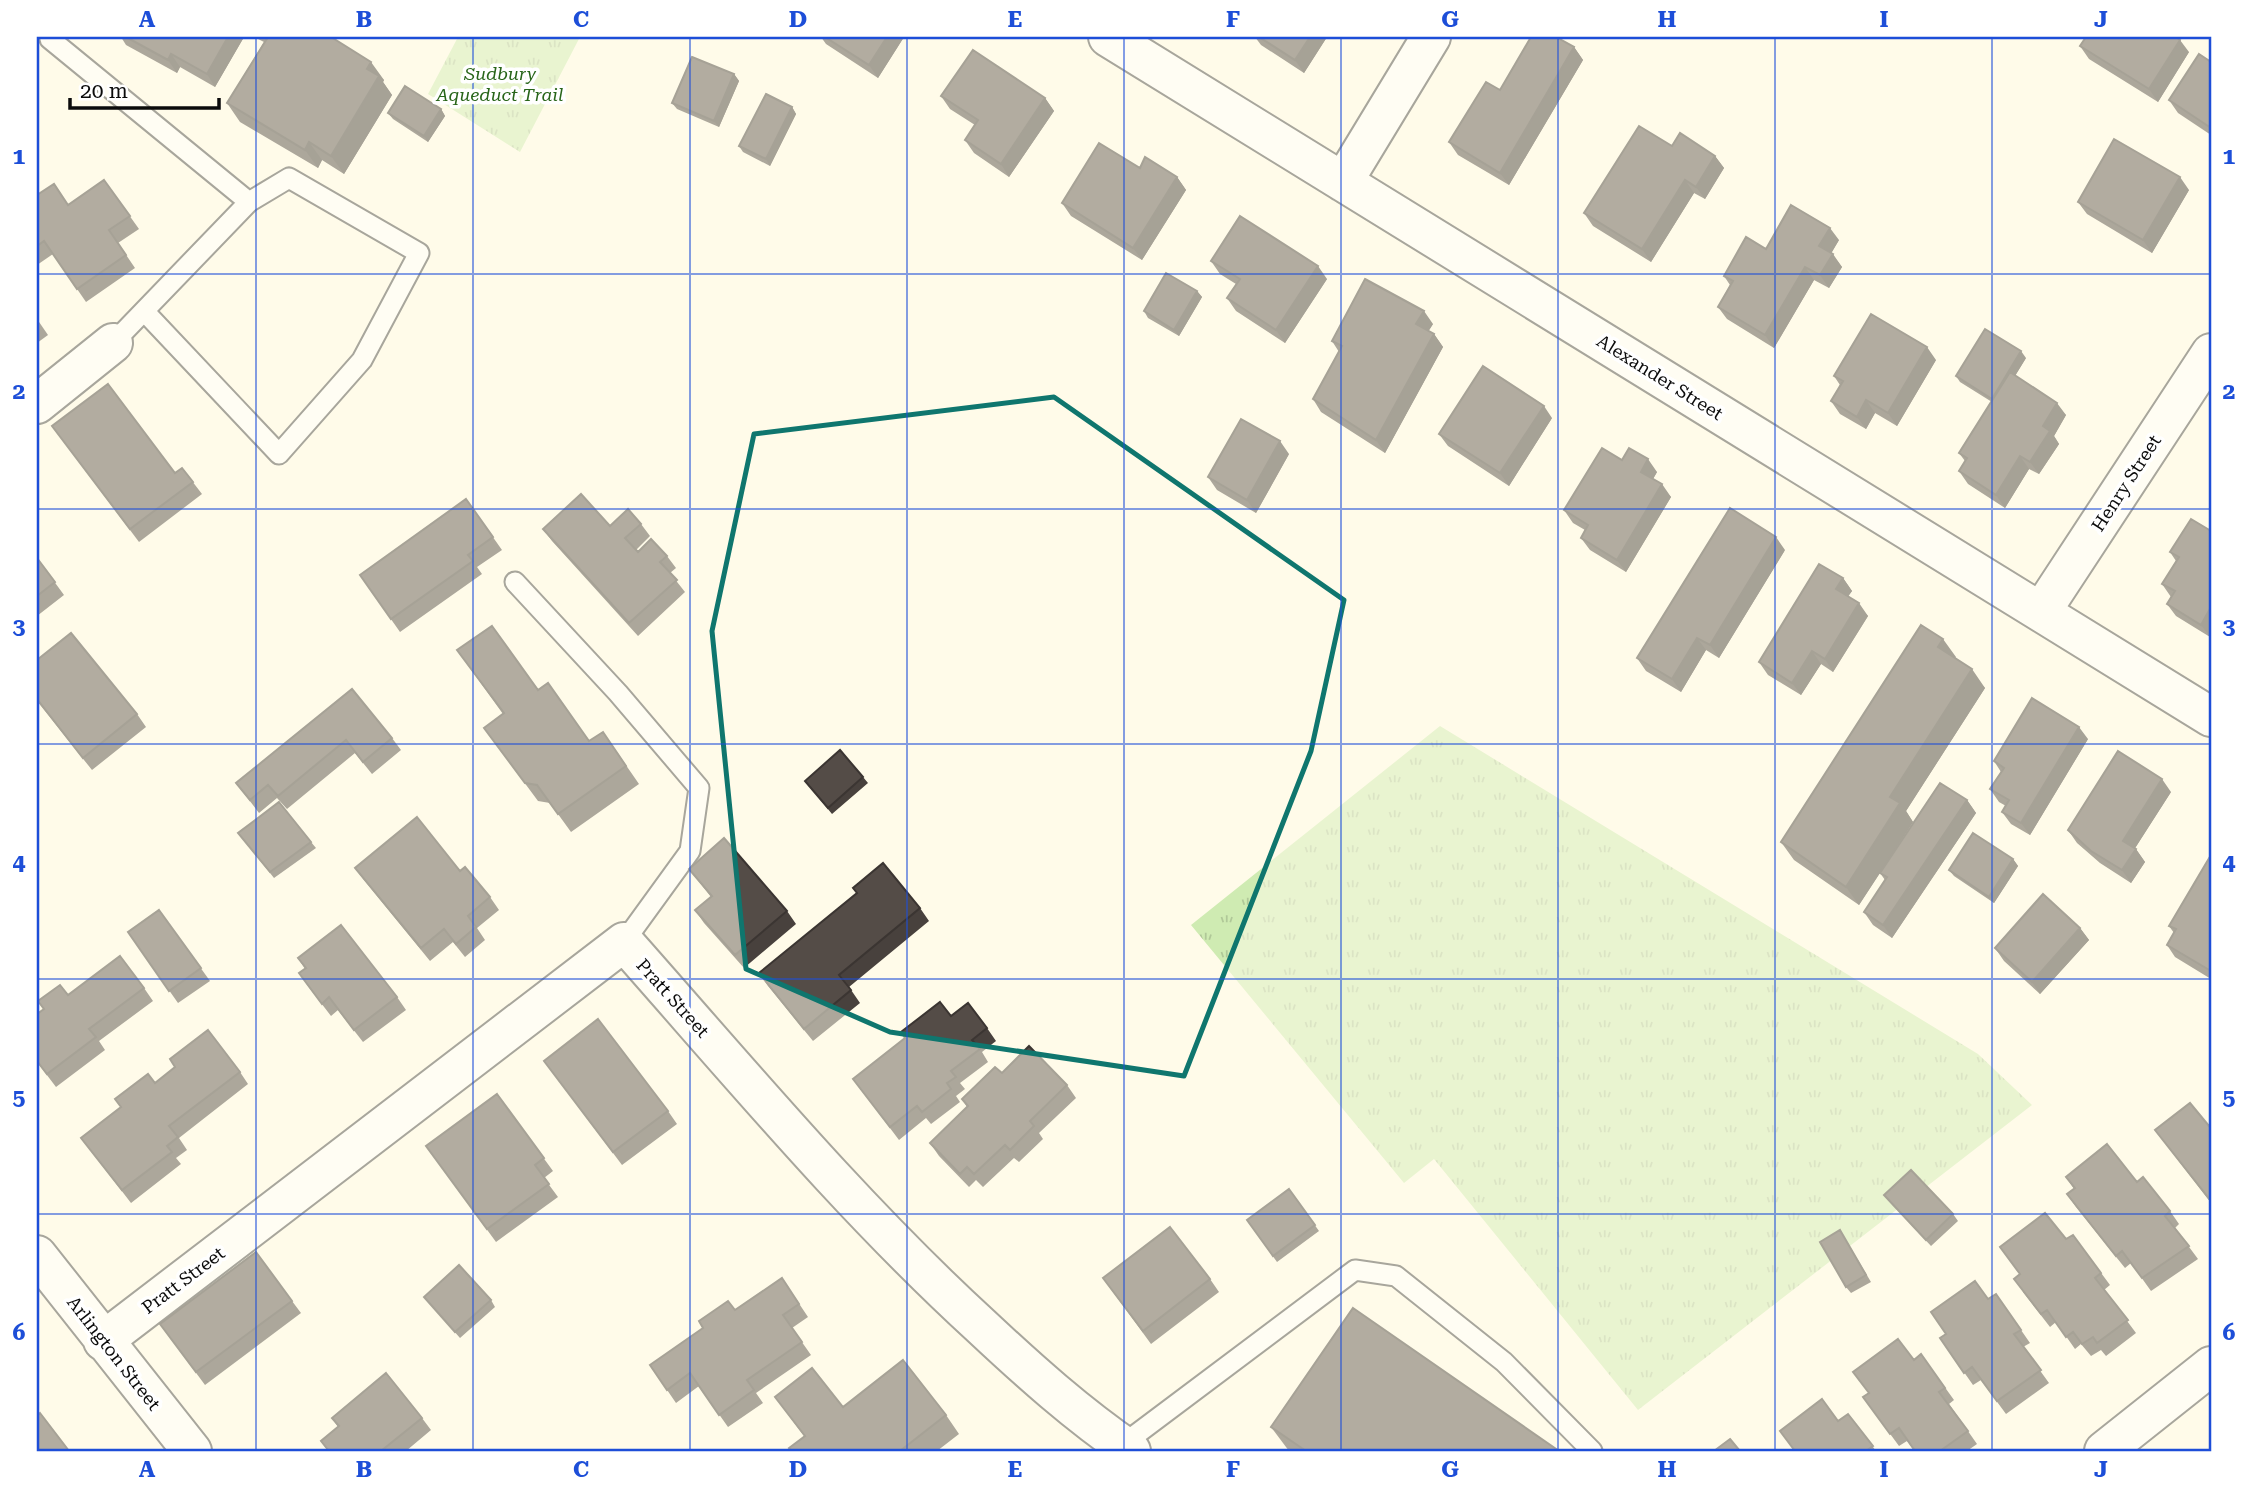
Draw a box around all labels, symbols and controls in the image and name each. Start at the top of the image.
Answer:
text: A [139,6,156,33]
text: B [356,6,372,33]
text: C [573,6,589,33]
text: D [789,6,807,33]
text: E [1008,6,1022,33]
text: F [1226,6,1240,33]
text: G [1441,6,1459,33]
text: H [1658,6,1677,33]
text: I [1879,6,1889,33]
text: J [2094,6,2108,33]
park label: Sudbury Aqueduct Trail [436,63,563,105]
scale bar [70,66,219,110]
text: 20 m [80,79,128,103]
text: 1 [13,143,26,170]
text: 1 [2223,143,2236,170]
street label: Alexander Street [1593,330,1727,424]
text: 2 [13,378,25,405]
text: 2 [2223,378,2235,405]
street label: Henry Street [2087,431,2165,535]
text: 3 [13,613,26,640]
text: 3 [2223,613,2236,640]
text: 4 [13,849,26,876]
text: 4 [2223,849,2236,876]
street label: Pratt Street [632,954,714,1042]
text: 5 [13,1084,26,1111]
text: 5 [2223,1084,2236,1111]
street label: Pratt Street [137,1242,229,1318]
street label: Arlington Street [63,1292,165,1414]
text: 6 [13,1319,26,1346]
text: 6 [2223,1319,2236,1346]
text: A [139,1456,156,1483]
text: B [356,1456,372,1483]
text: C [573,1456,589,1483]
text: D [789,1456,807,1483]
text: E [1008,1456,1022,1483]
text: F [1226,1456,1240,1483]
text: G [1441,1456,1459,1483]
text: H [1658,1456,1677,1483]
text: I [1879,1456,1889,1483]
text: J [2094,1456,2108,1483]

